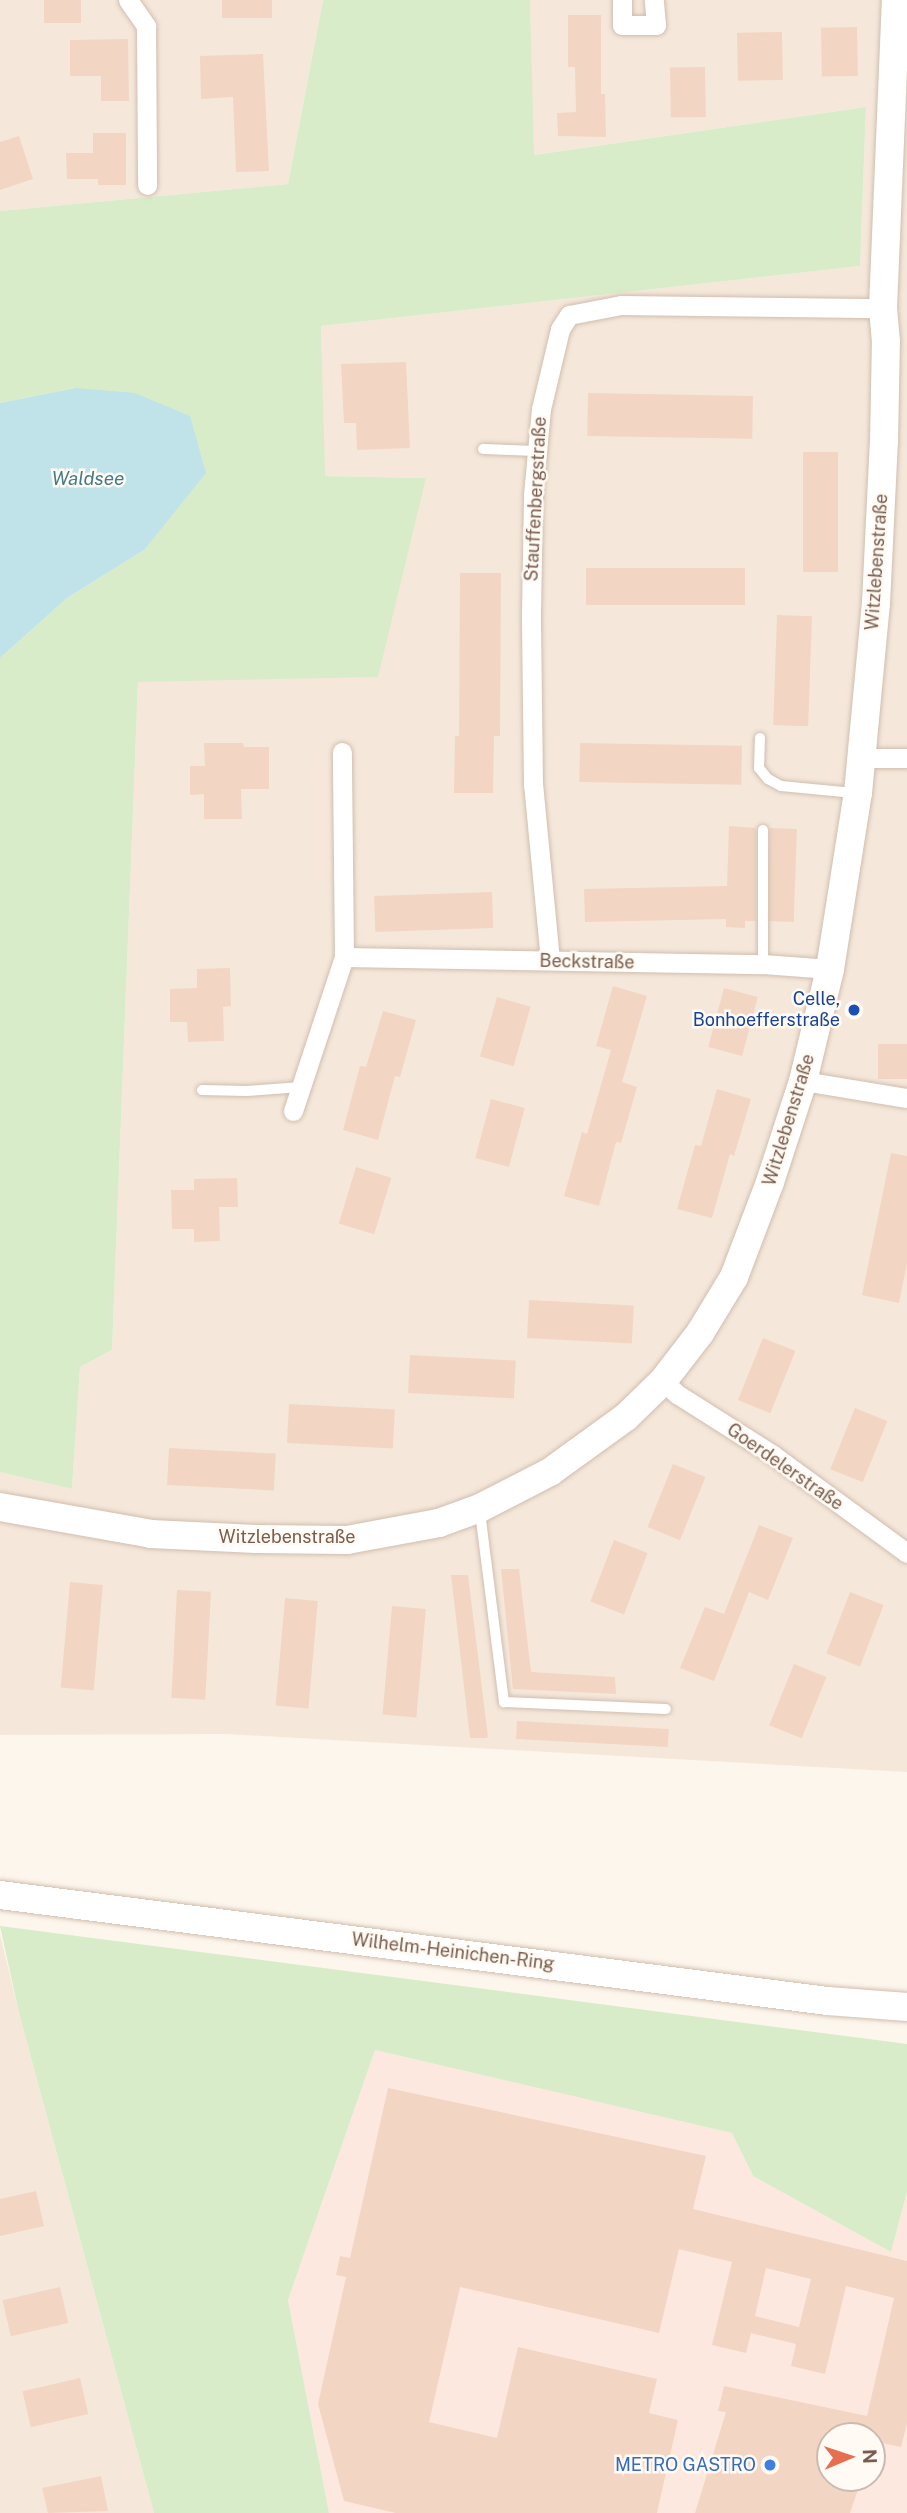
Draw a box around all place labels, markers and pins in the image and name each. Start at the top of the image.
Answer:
place label: Celle, Bonhoefferstraße [693,989,840,1032]
marker: Celle, Bonhoefferstraße [846,1002,862,1018]
place label: METRO GASTRO [615,2454,756,2476]
marker: METRO GASTRO [762,2457,778,2473]

